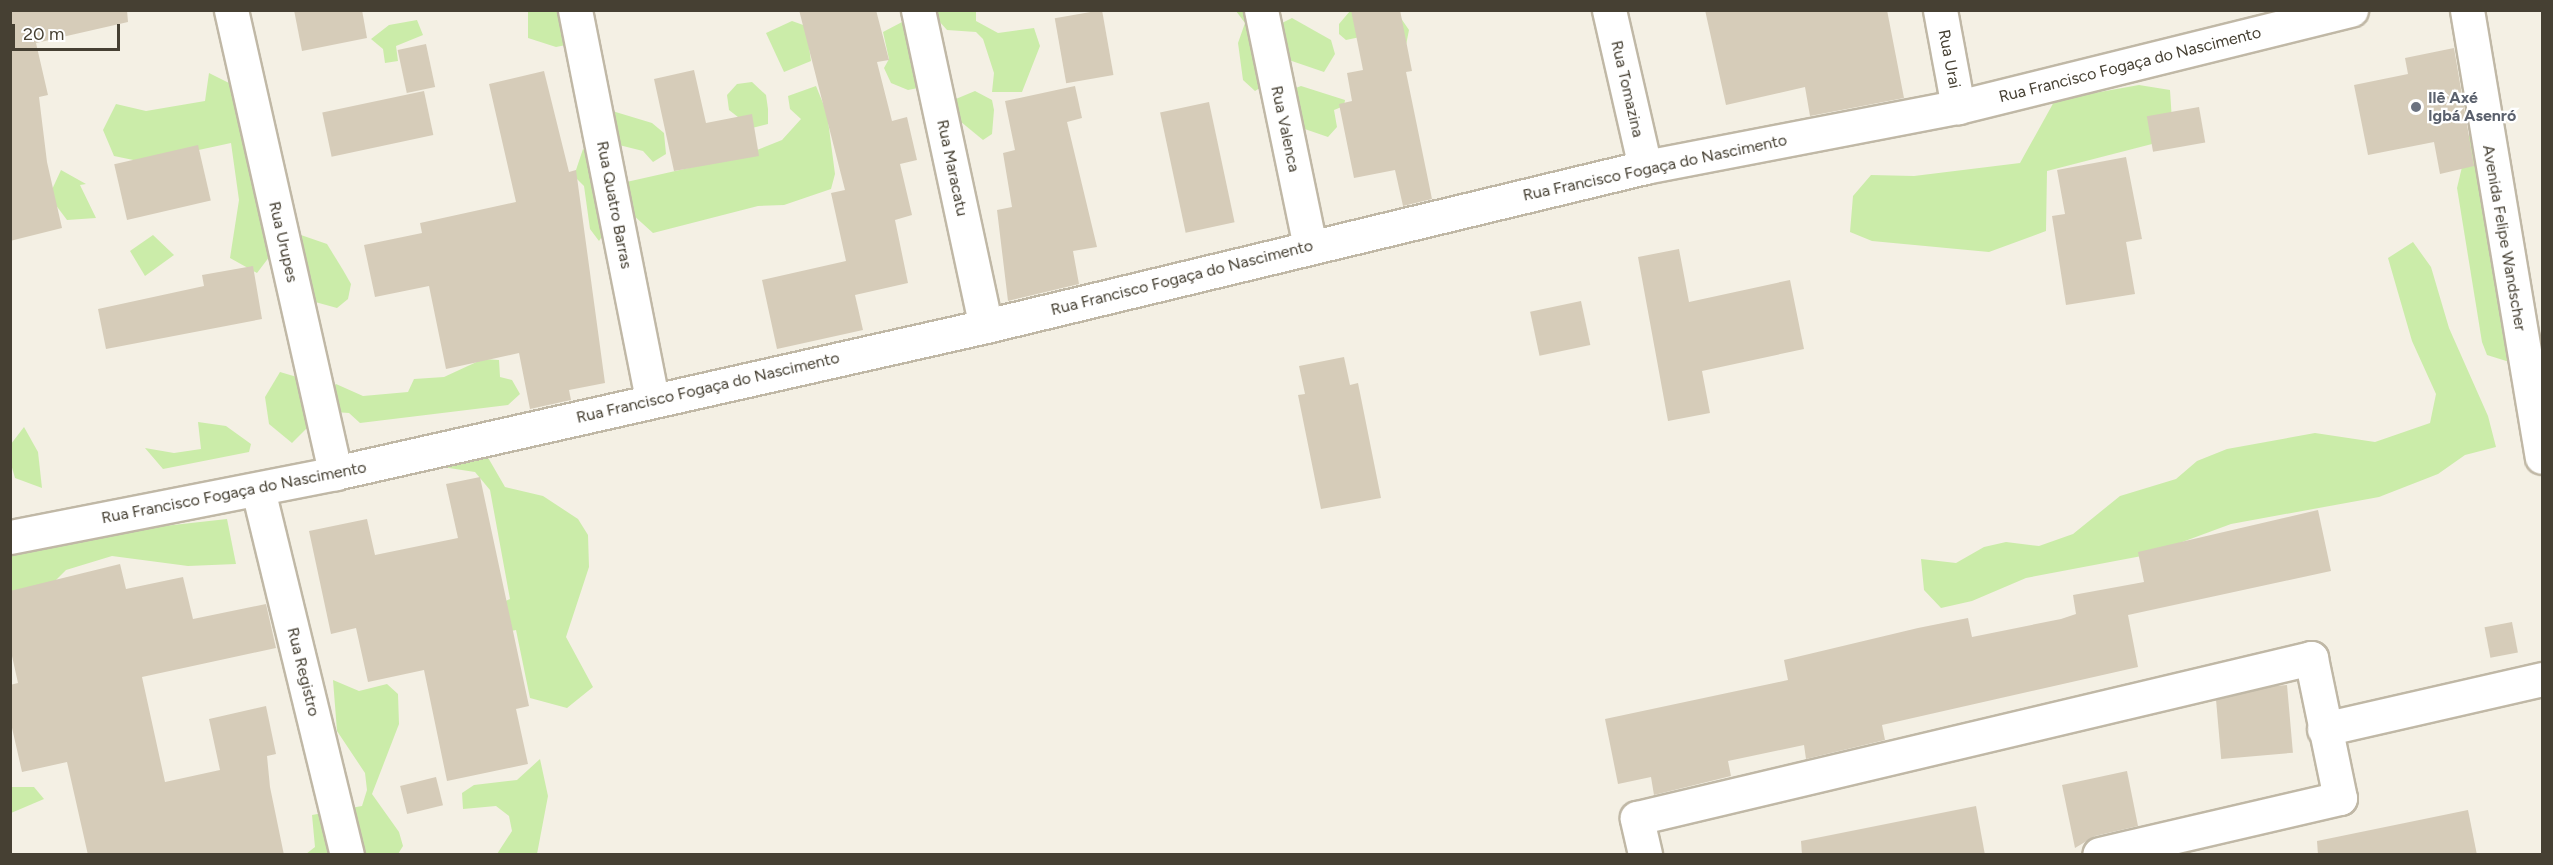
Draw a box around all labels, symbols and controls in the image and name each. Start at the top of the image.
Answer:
scale bar [15,12,123,50]
text: 20 m [23,23,64,45]
street label: Rua Francisco Fogaça do Nascimento [1997,23,2263,107]
street label: Rua Urai [1934,28,1964,90]
street label: Rua Tomazina [1607,39,1647,139]
street label: Rua Valenca [1266,84,1304,174]
place label: Ilê Axé Igbá Asenró [2428,88,2516,126]
marker: Ilê Axé Igbá Asenró [2409,100,2423,114]
street label: Rua Maracatu [932,118,972,218]
street label: Rua Francisco Fogaça do Nascimento [1521,131,1789,205]
street label: Rua Quatro Barras [592,140,636,270]
street label: Avenida Felipe Wandscher [2478,143,2530,333]
street label: Rua Urupes [264,200,302,284]
street label: Rua Francisco Fogaça do Nascimento [1049,236,1315,320]
street label: Rua Francisco Fogaça do Nascimento [575,348,841,428]
street label: Rua Francisco Fogaça do Nascimento [100,458,368,528]
street label: Rua Registro [283,625,323,719]

